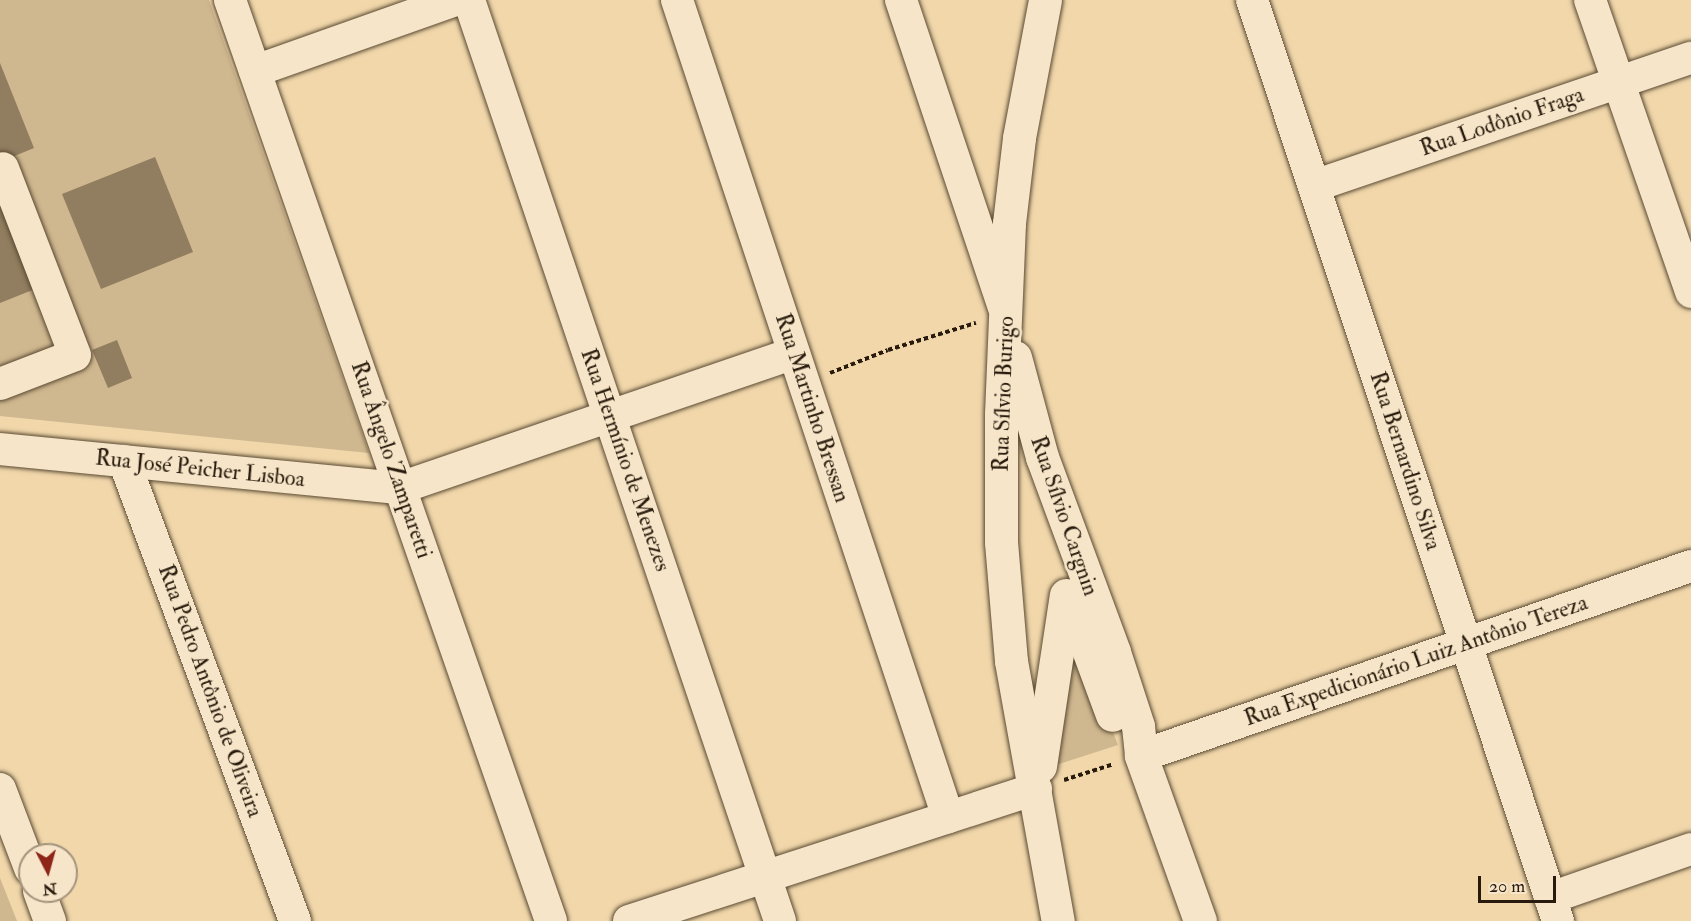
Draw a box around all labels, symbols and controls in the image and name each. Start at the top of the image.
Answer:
street label: Rua Lodônio Fraga [1417,82,1587,162]
street label: Rua Martinho Bressan [769,310,855,506]
street label: Rua Sílvio Burigo [988,316,1020,472]
street label: Rua Hermínio de Menezes [574,345,676,575]
street label: Rua Ângelo Zamparetti [345,358,437,562]
street label: Rua Bernardino Silva [1364,368,1446,554]
street label: Rua Sílvio Cargnin [1024,433,1104,599]
street label: Rua José Peicher Lisboa [94,445,306,493]
street label: Rua Pedro Antônio de Oliveira [152,561,268,821]
street label: Rua Expedicionário Luiz Antônio Tereza [1241,590,1591,732]
north arrow [18,843,78,903]
scale bar [1481,864,1559,902]
text: 20 m [1489,875,1525,898]
text: N [42,878,58,900]

